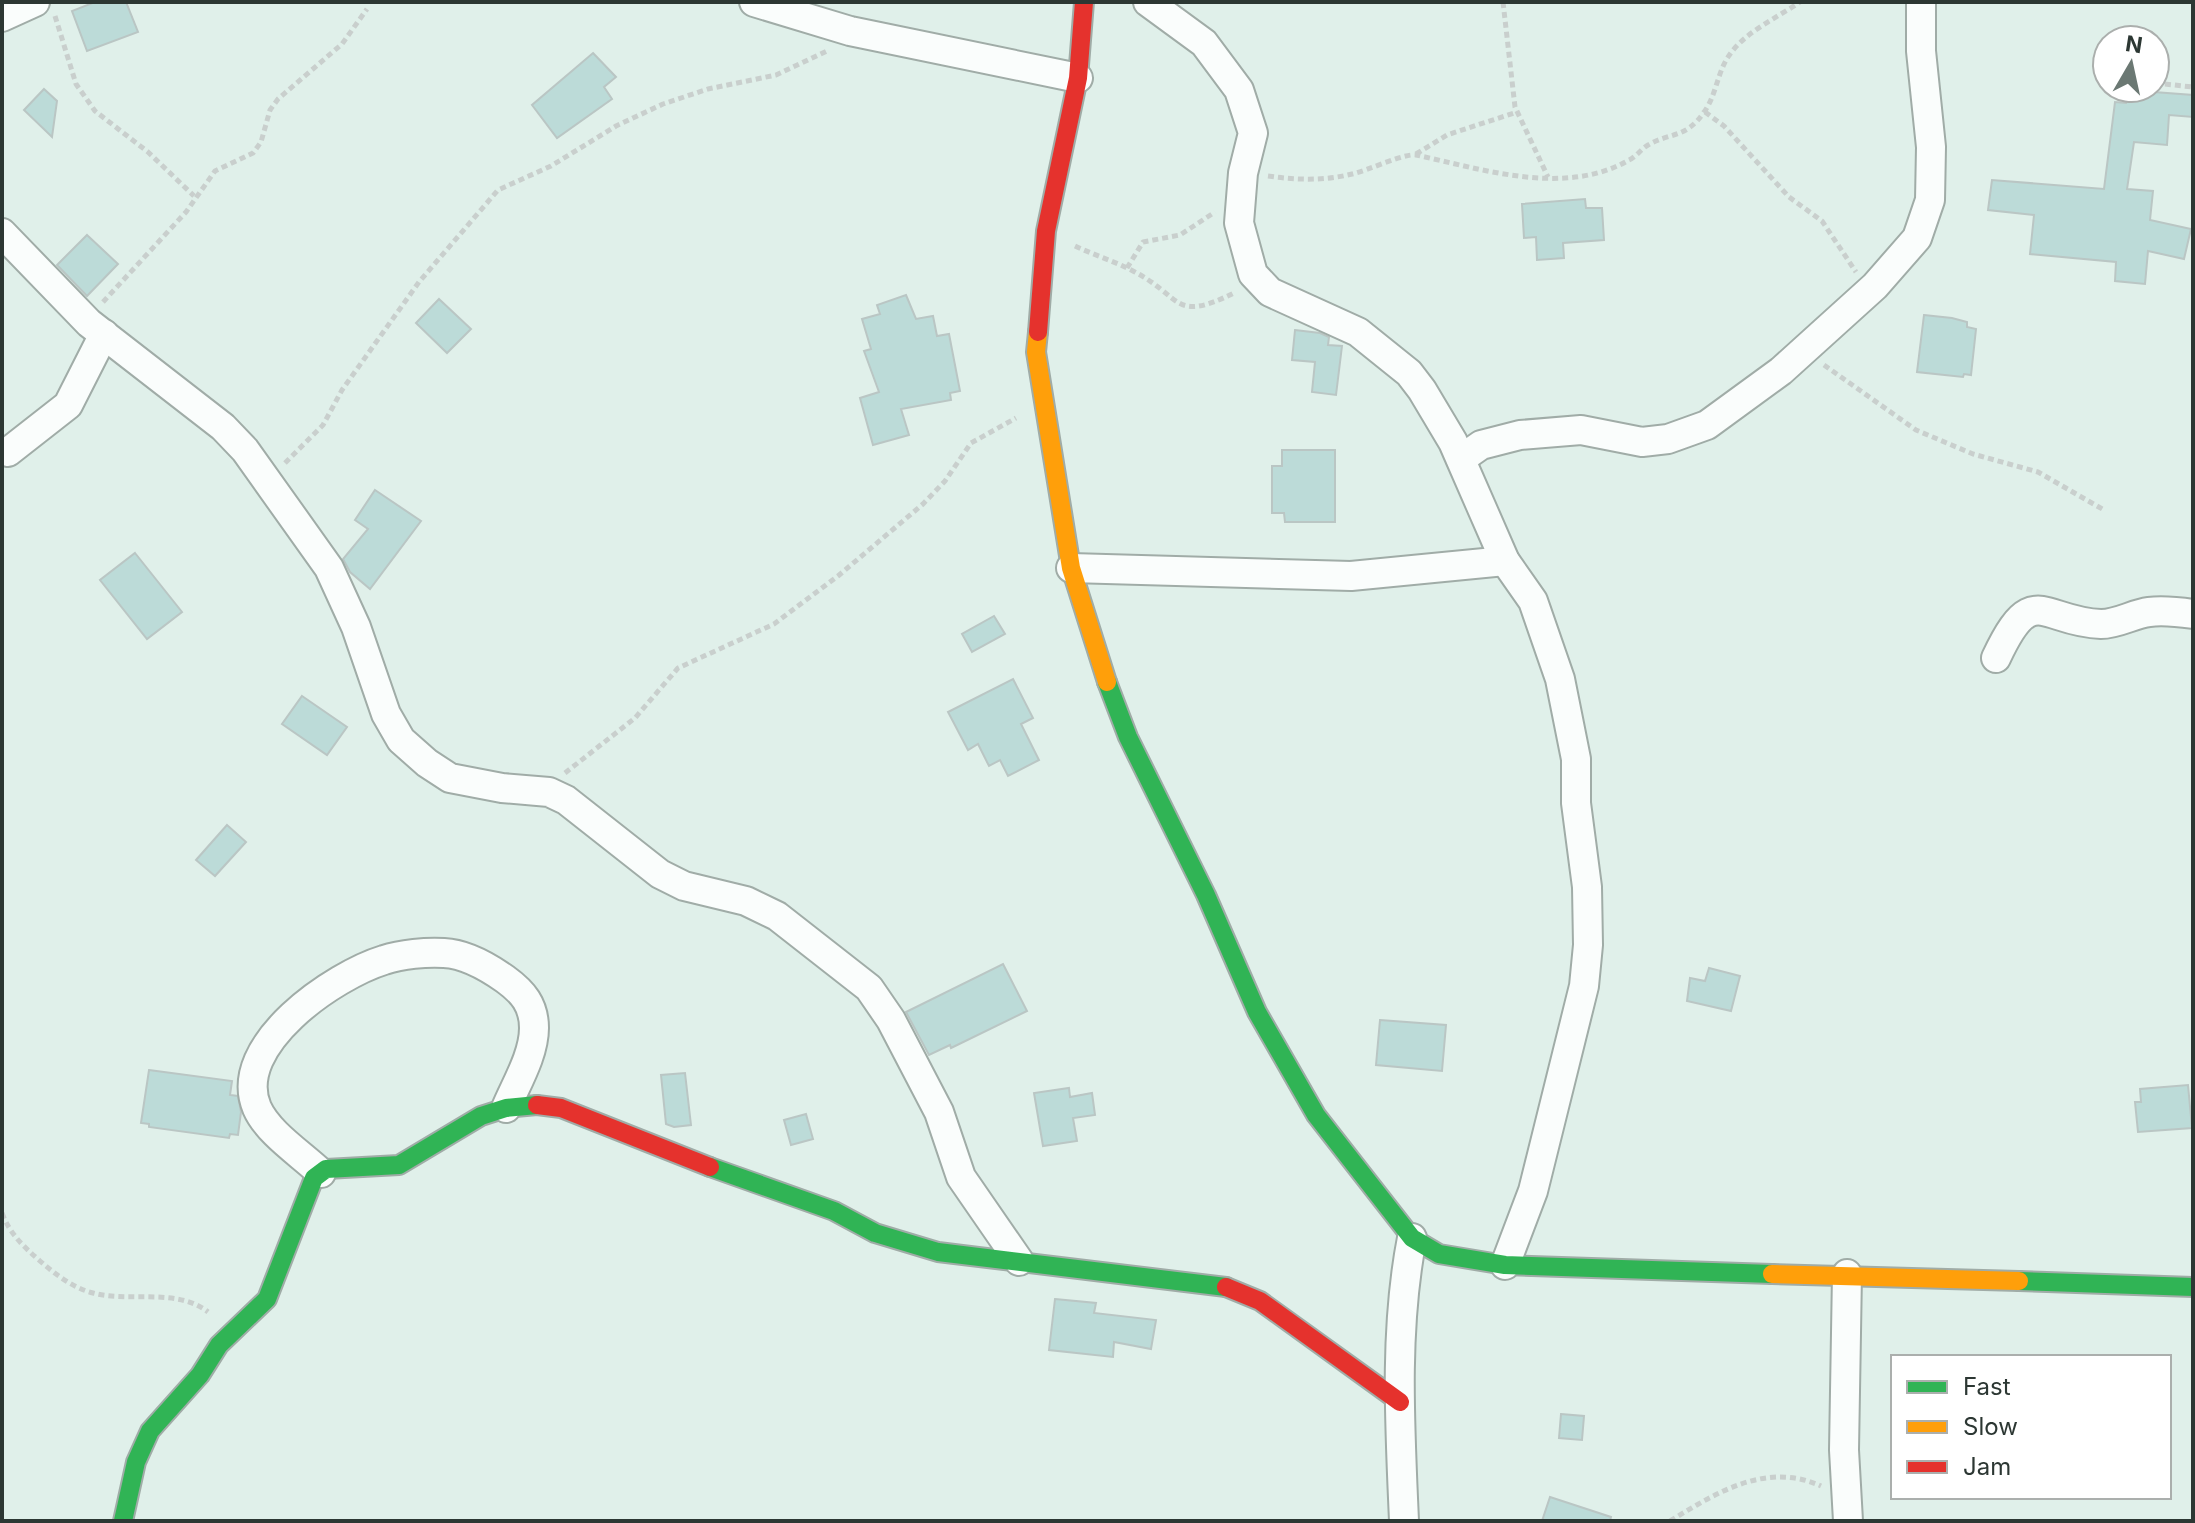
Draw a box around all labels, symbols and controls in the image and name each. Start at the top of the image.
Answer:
north arrow [2091,24,2171,104]
text: N [2124,30,2144,58]
legend [1891,1355,2171,1499]
text: Fast [1963,1372,2011,1401]
text: Slow [1963,1412,2018,1441]
text: Jam [1963,1452,2011,1481]

